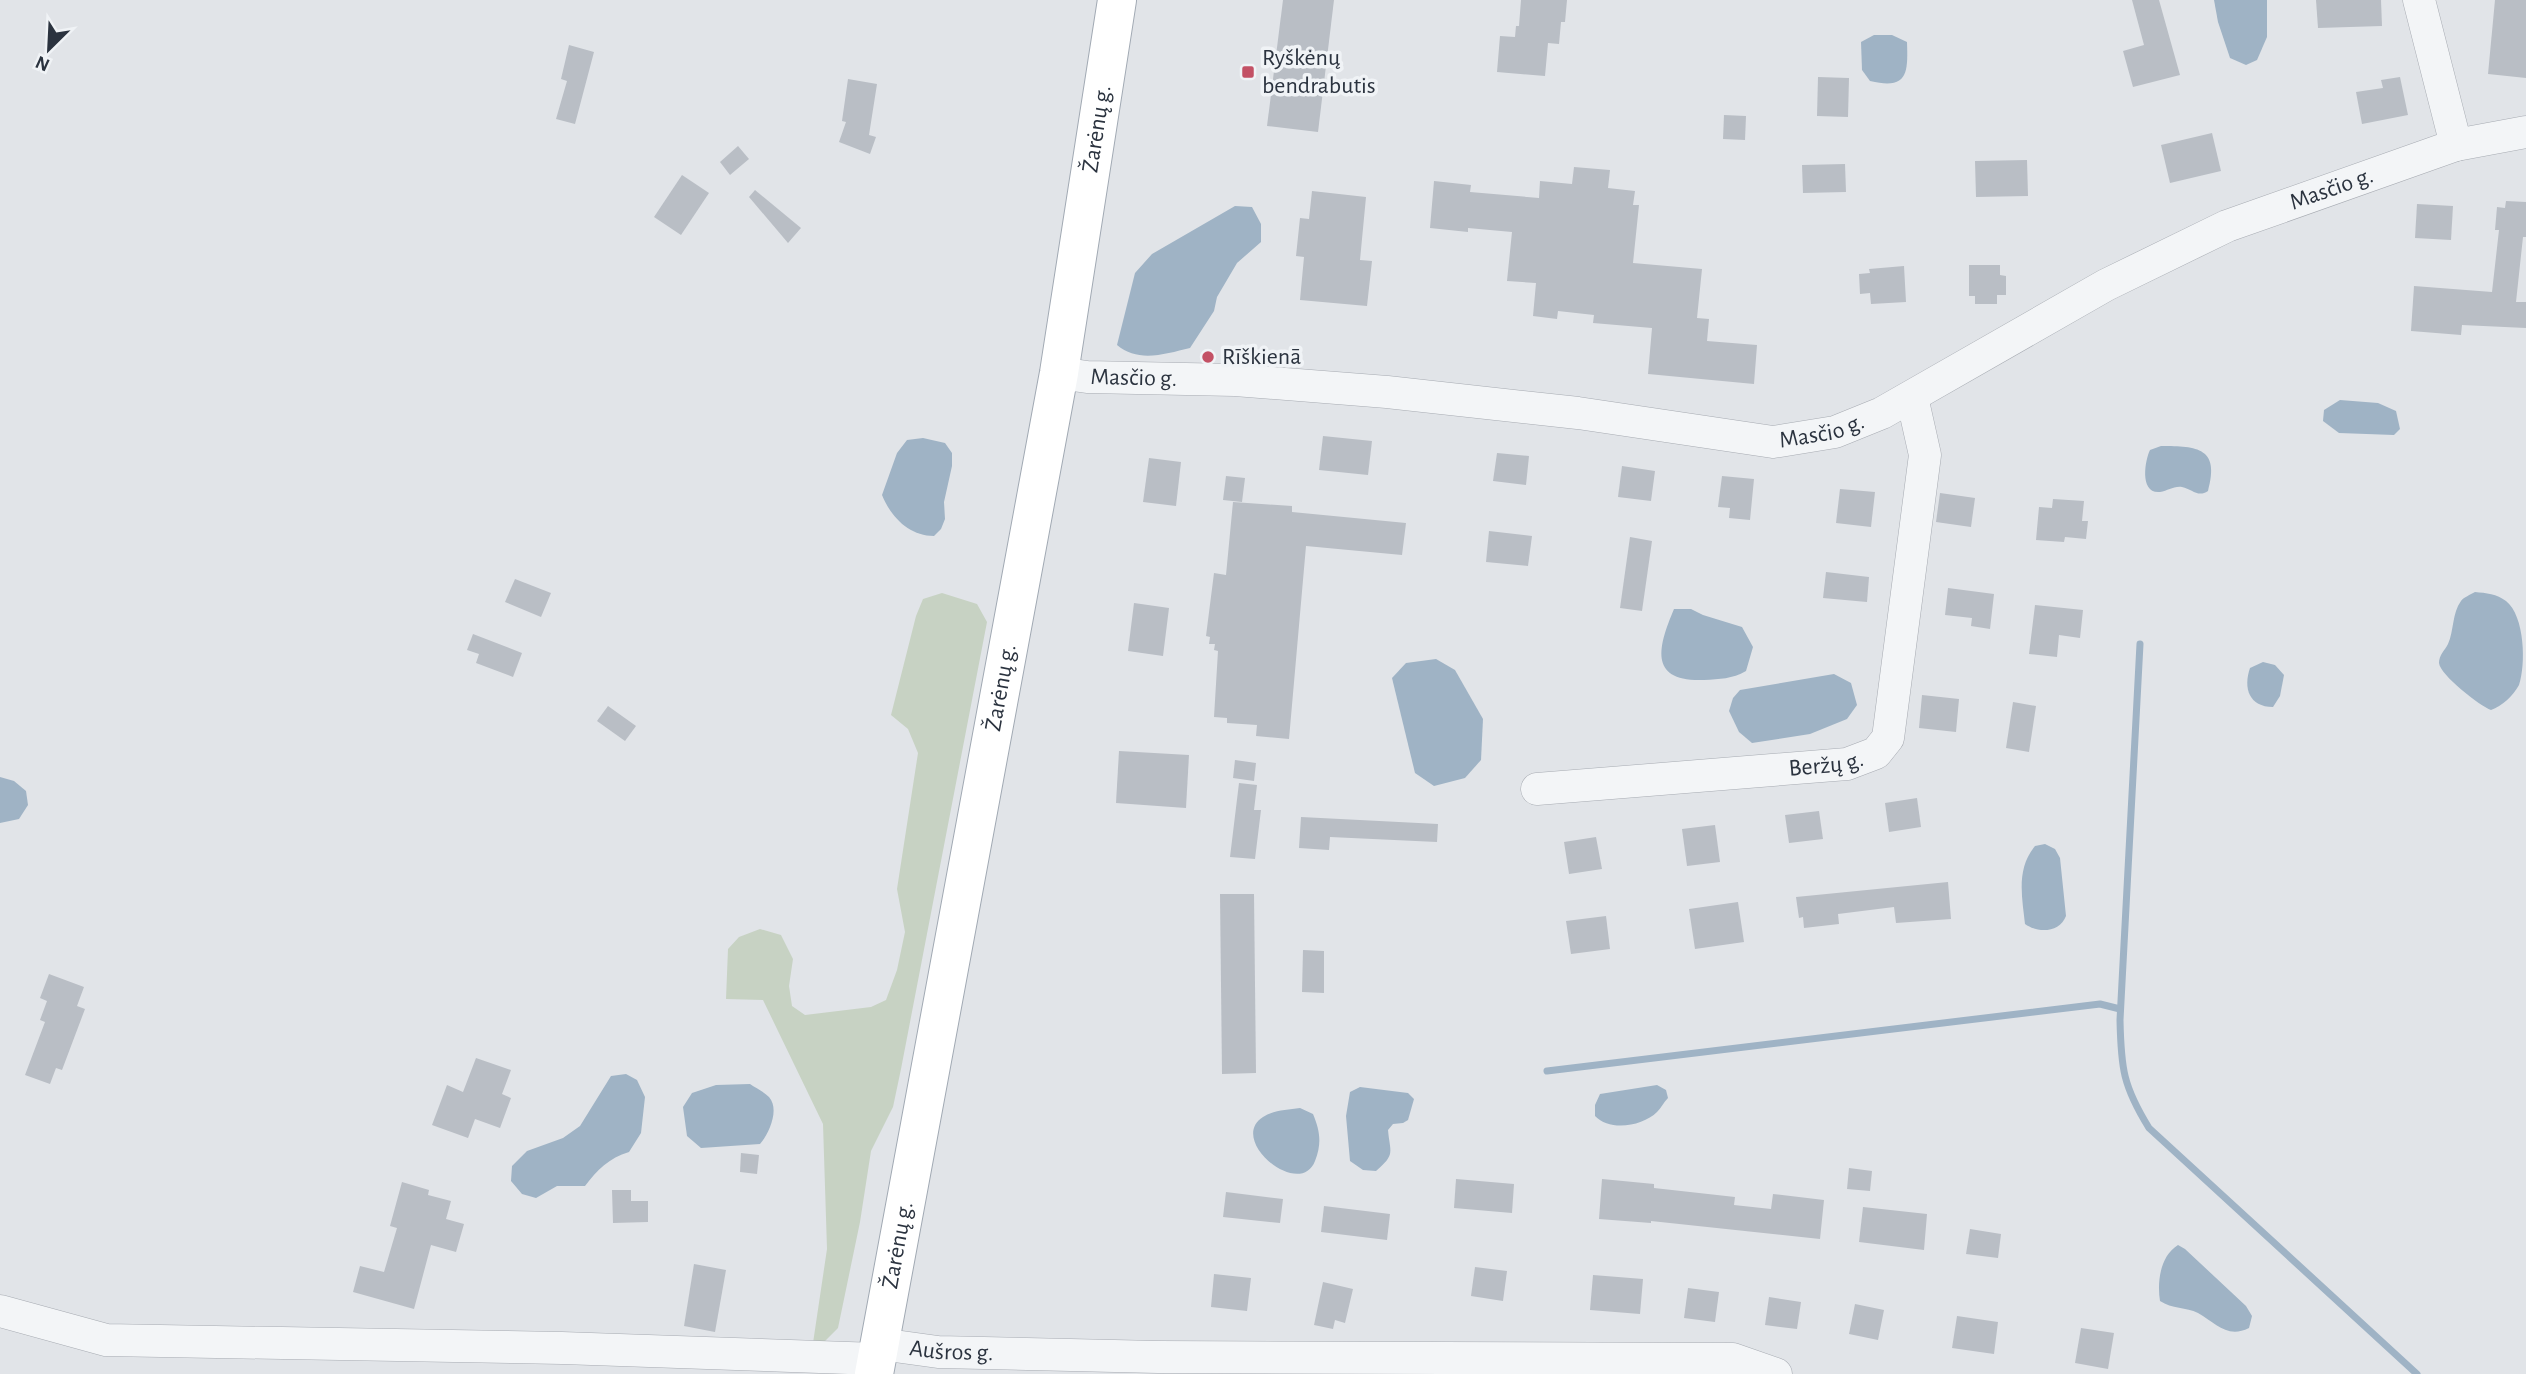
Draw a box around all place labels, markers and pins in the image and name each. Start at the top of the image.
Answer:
place label: Ryškėnų bendrabutis [1262,46,1376,98]
marker: Ryškėnų bendrabutis [1240,64,1256,80]
place label: Rīškienā [1222,345,1301,369]
marker: Rīškienā [1200,349,1216,365]

